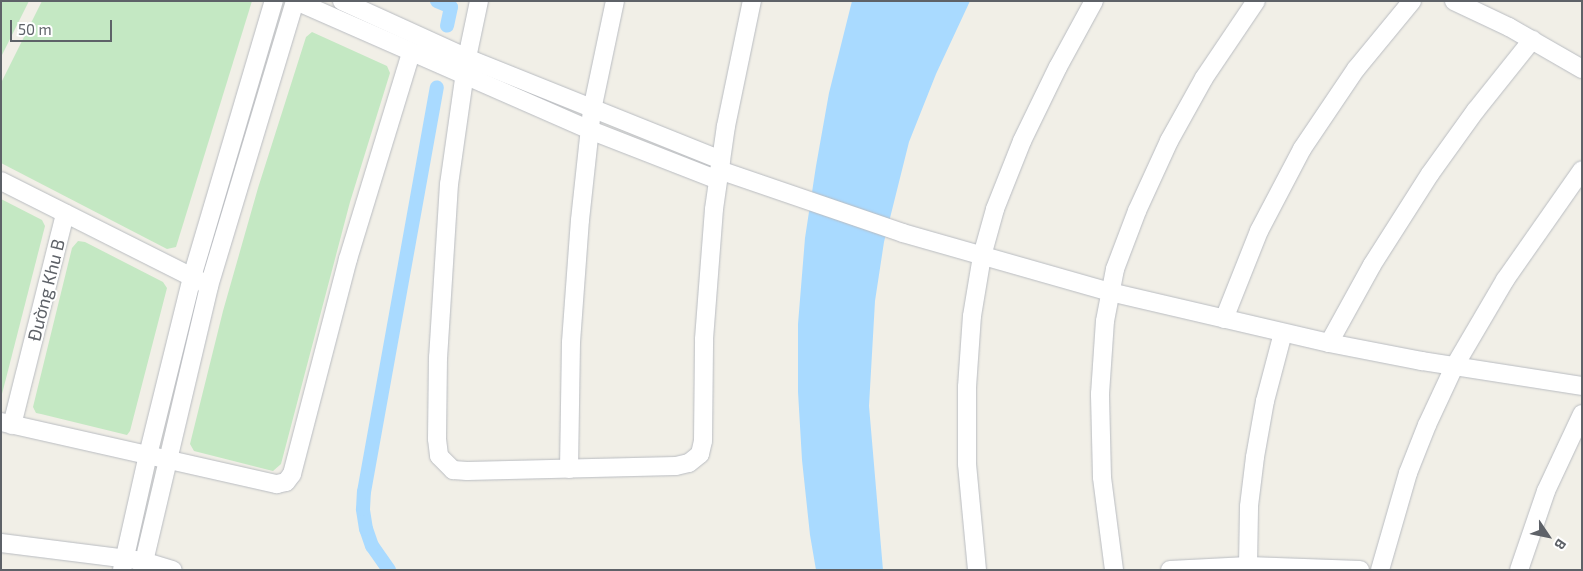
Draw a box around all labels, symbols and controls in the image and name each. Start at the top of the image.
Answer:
scale bar [12,10,115,42]
text: 50 m [18,20,52,38]
street label: Đường Khu B [23,237,69,343]
north arrow [1523,511,1573,561]
text: B [1551,536,1570,553]

